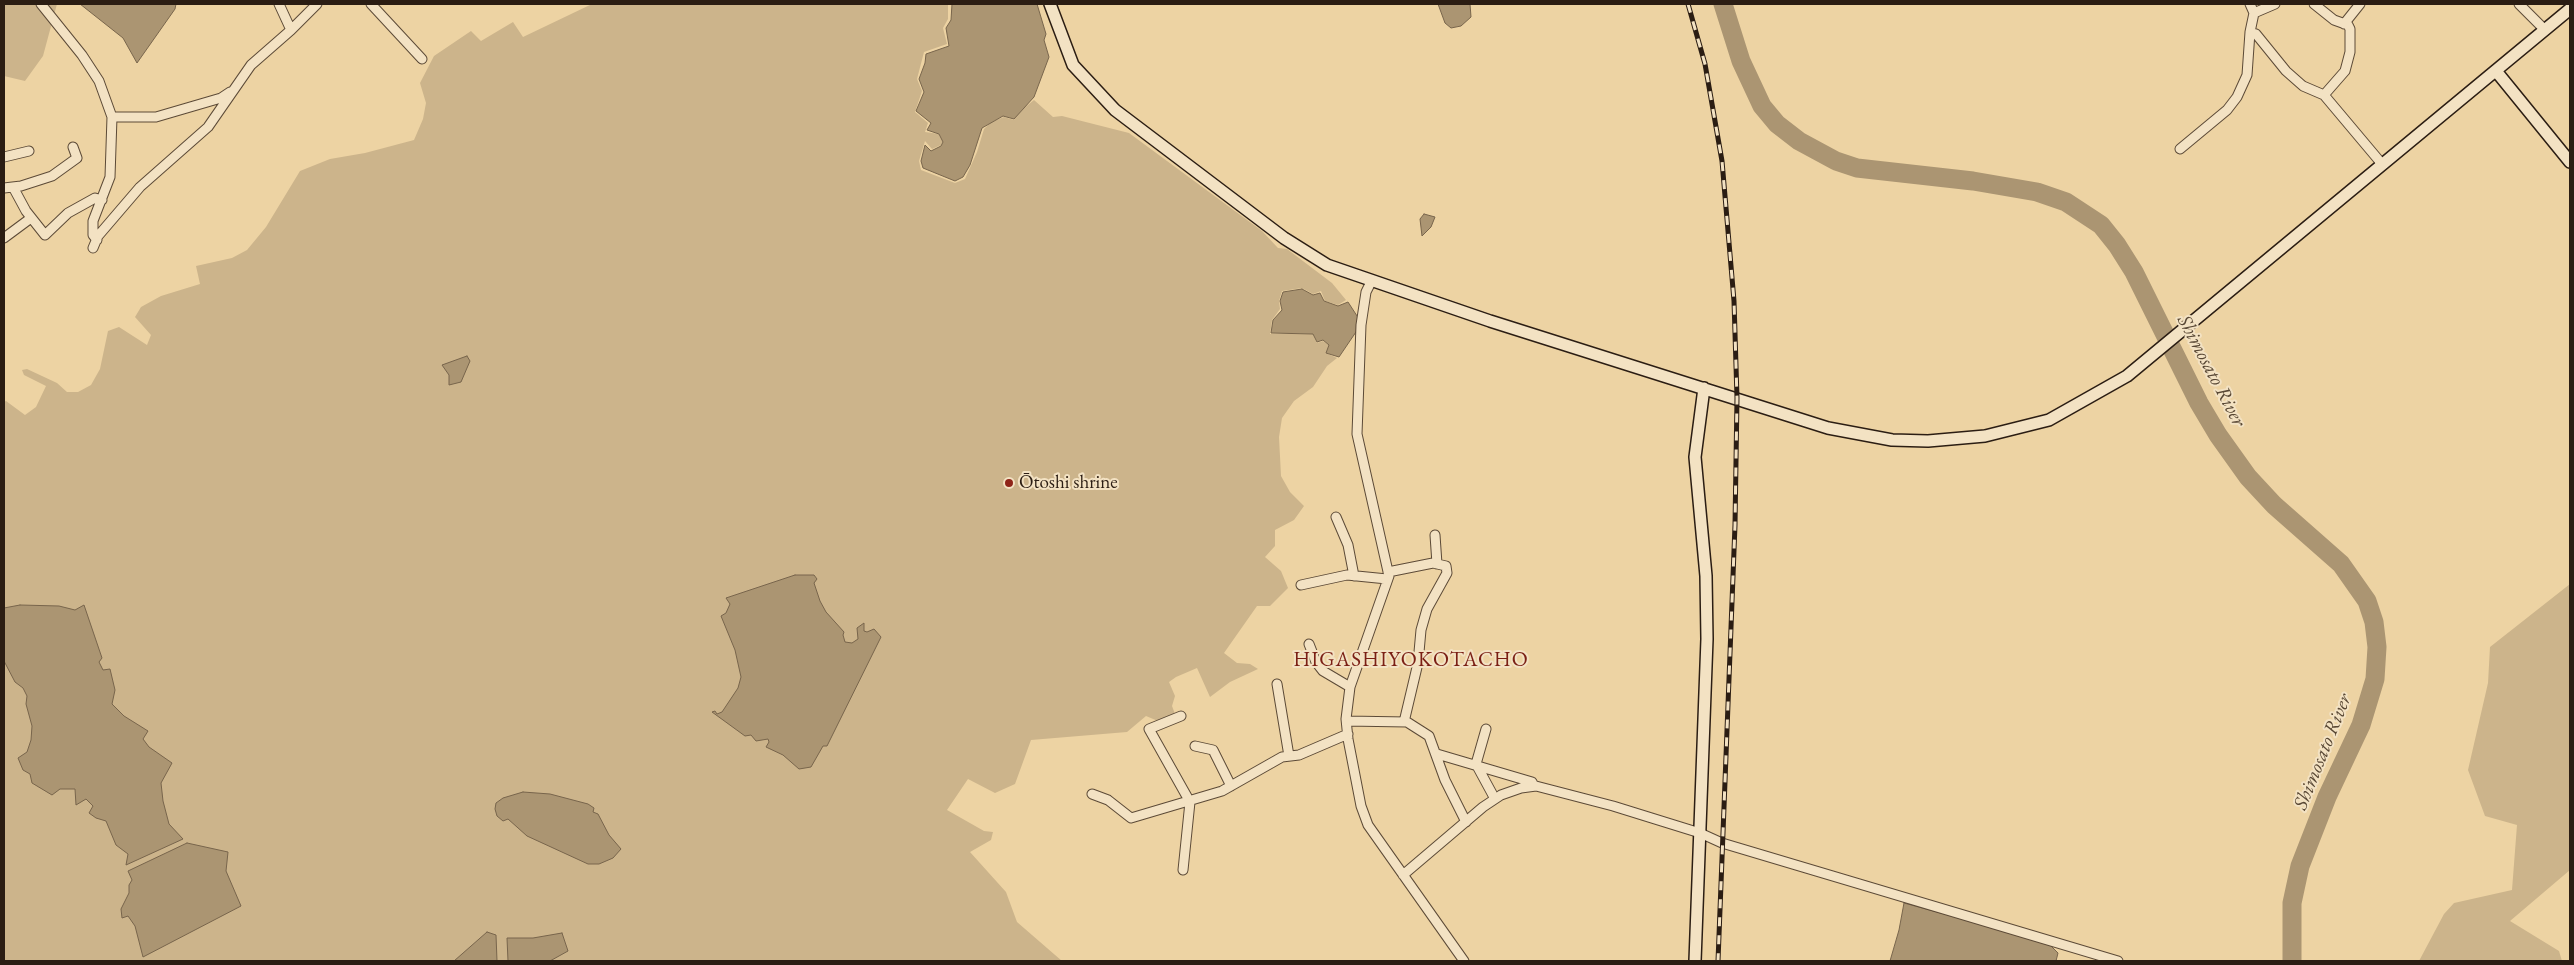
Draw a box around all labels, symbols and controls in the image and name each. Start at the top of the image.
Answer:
water label: Shimosato River [2172,311,2250,431]
place label: Ōtoshi shrine [1019,472,1118,494]
marker: Ōtoshi shrine [1003,477,1015,489]
district label: HIGASHIYOKOTACHO [1291,647,1531,673]
water label: Shimosato River [2289,690,2357,814]

